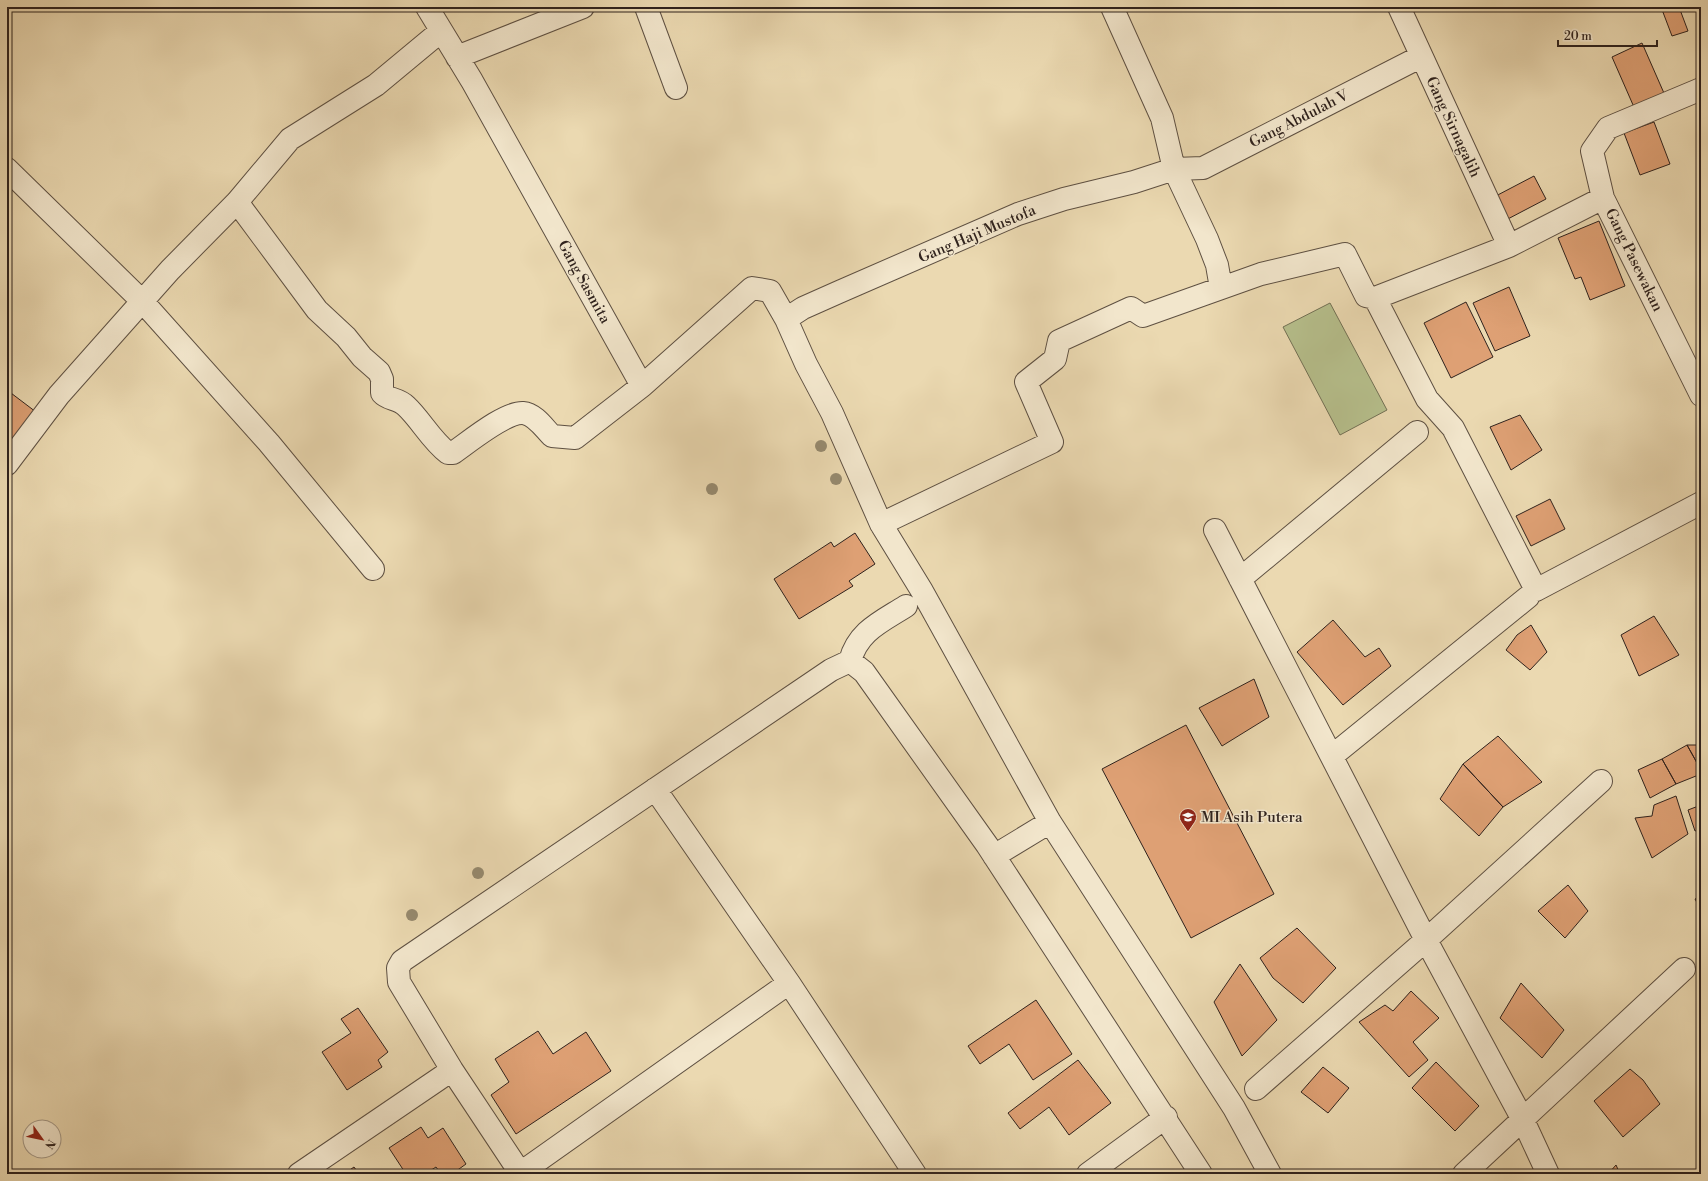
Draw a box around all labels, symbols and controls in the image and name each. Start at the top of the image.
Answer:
scale bar [1558,22,1657,48]
text: 20 m [1564,29,1592,44]
street label: Gang Sirnagalih [1421,74,1485,180]
street label: Gang Abdulah V [1246,86,1352,152]
street label: Gang Haji Mustofa [915,201,1039,267]
street label: Gang Pasewakan [1601,205,1667,315]
street label: Gang Sasmita [553,237,615,327]
school or university icon: MI Asih Putera [1178,807,1198,832]
place label: MI Asih Putera [1201,808,1303,827]
north arrow [22,1119,62,1159]
text: N [41,1136,58,1152]

